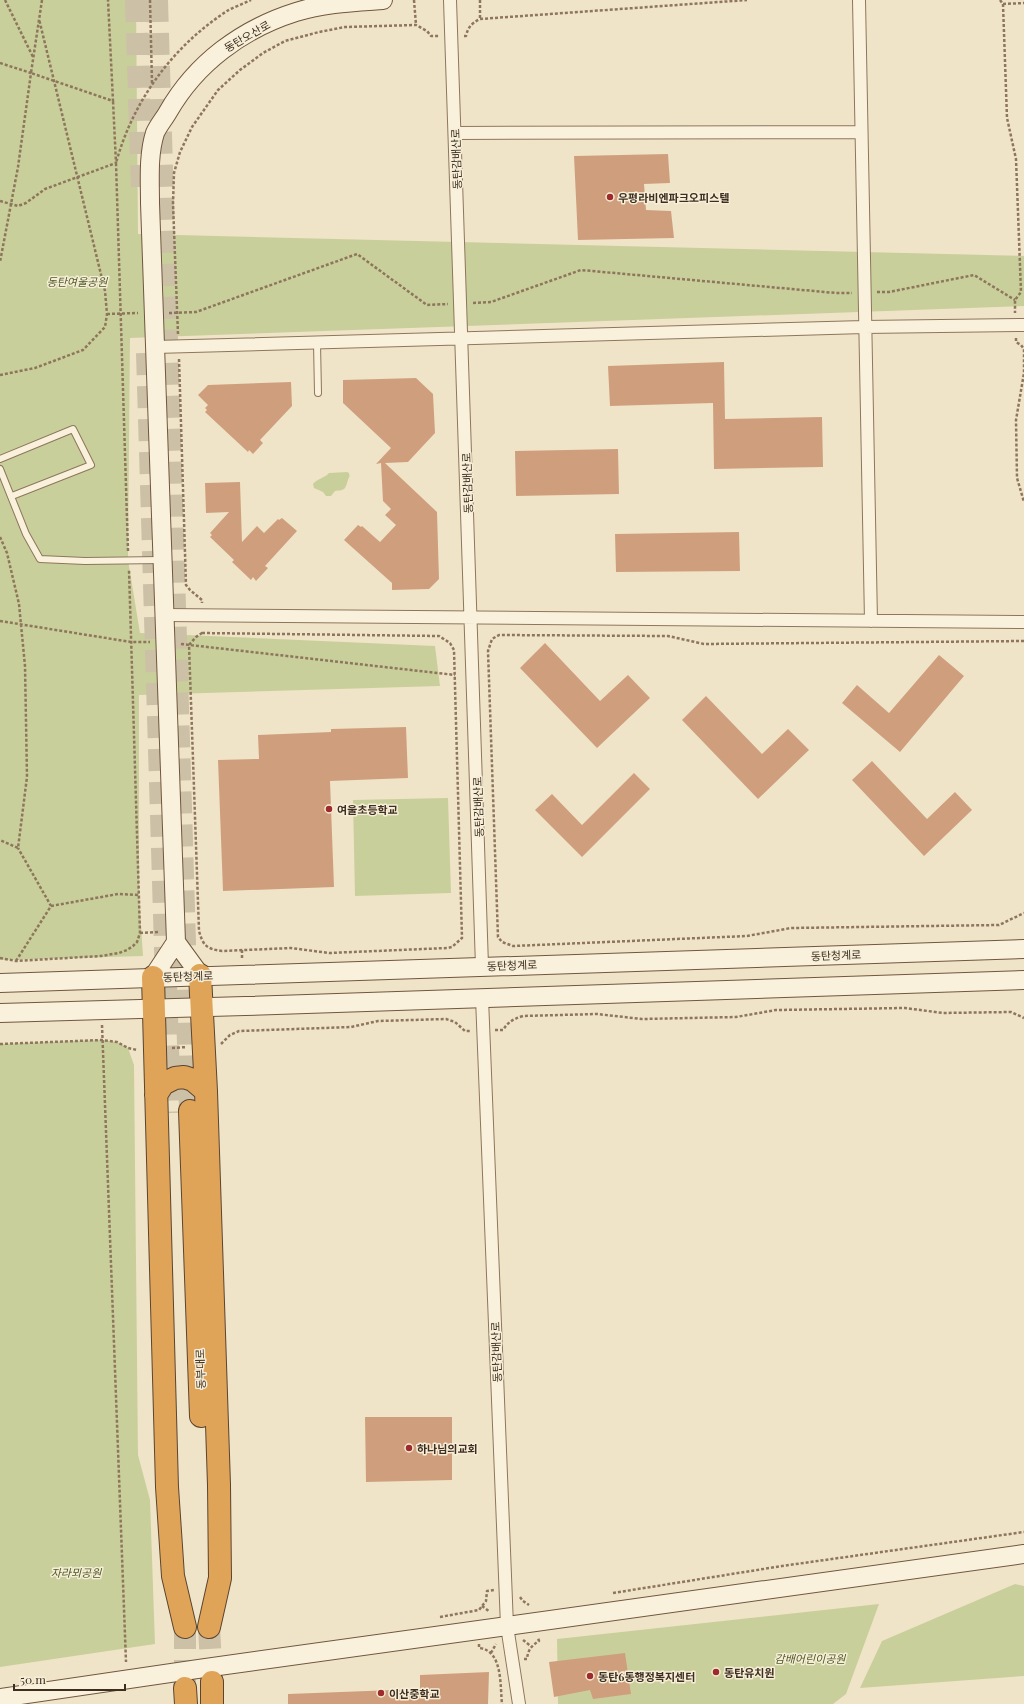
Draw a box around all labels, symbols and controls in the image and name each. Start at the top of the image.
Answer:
street label: 동탄오산로 [221,17,273,55]
street label: 동탄감배산로 [447,128,465,190]
place label: 우평라비엔파크오피스텔 [618,190,729,205]
marker: 우평라비엔파크오피스텔 [605,192,615,202]
park label: 동탄여울공원 [47,274,108,289]
street label: 동탄감배산로 [458,452,476,514]
street label: 동탄감배산로 [469,776,487,838]
place label: 여울초등학교 [337,802,398,817]
marker: 여울초등학교 [324,804,334,814]
street label: 동탄청계로 [810,947,862,963]
street label: 동탄청계로 [486,957,538,973]
street label: 동탄청계로 [162,968,214,984]
street label: 동탄감배산로 [487,1321,505,1383]
street label: 동부대로 [192,1349,208,1389]
place label: 하나님의교회 [417,1441,478,1456]
marker: 하나님의교회 [404,1443,414,1453]
park label: 자라뫼공원 [51,1565,102,1580]
park label: 감배어린이공원 [775,1651,846,1666]
place label: 동탄유치원 [724,1665,775,1680]
scale bar [14,1666,125,1692]
marker: 동탄유치원 [711,1667,721,1677]
place label: 동탄6동행정복지센터 [598,1669,695,1684]
text: 50 m [20,1671,46,1687]
marker: 동탄6동행정복지센터 [585,1671,595,1681]
place label: 이산중학교 [389,1686,440,1701]
marker: 이산중학교 [376,1688,386,1698]

